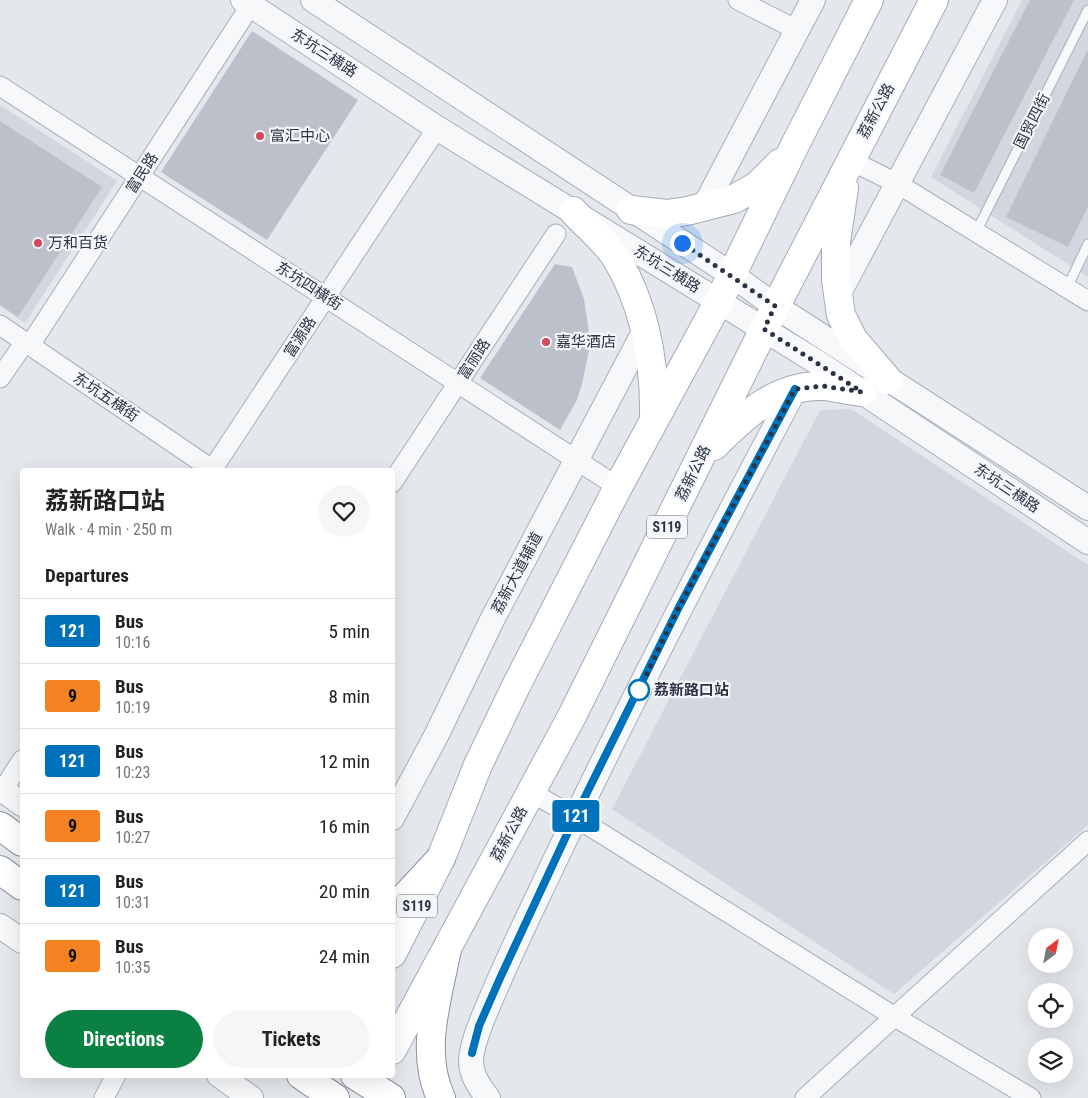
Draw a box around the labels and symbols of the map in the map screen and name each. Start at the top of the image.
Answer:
street label: 东坑三横路 [288,25,360,81]
street label: 荔新公路 [854,80,898,142]
street label: 国贸四街 [1010,90,1054,152]
place label: 富汇中心 [270,127,330,145]
marker: 富汇中心 [254,130,266,142]
street label: 富民路 [122,149,162,197]
your location [670,231,695,256]
place label: 万和百货 [48,234,108,252]
marker: 万和百货 [32,237,44,249]
street label: 东坑三横路 [630,241,704,297]
street label: 东坑四横街 [273,258,345,314]
street label: 富源路 [280,313,320,361]
place label: 嘉华酒店 [556,333,616,351]
street label: 富丽路 [454,335,494,383]
marker: 嘉华酒店 [540,336,552,348]
street label: 东坑五横街 [70,369,142,425]
street label: 荔新公路 [672,442,714,504]
street label: 东坑三横路 [971,460,1043,516]
road number: S119 [647,516,687,538]
street label: 荔新大道辅道 [488,529,546,617]
marker: 荔新路口站 [628,679,650,701]
place label: 荔新路口站 [654,681,729,699]
line badge: 121 [547,800,605,832]
street label: 荔新公路 [487,803,531,865]
road number: S119 [397,894,437,918]
north arrow [1028,928,1072,972]

